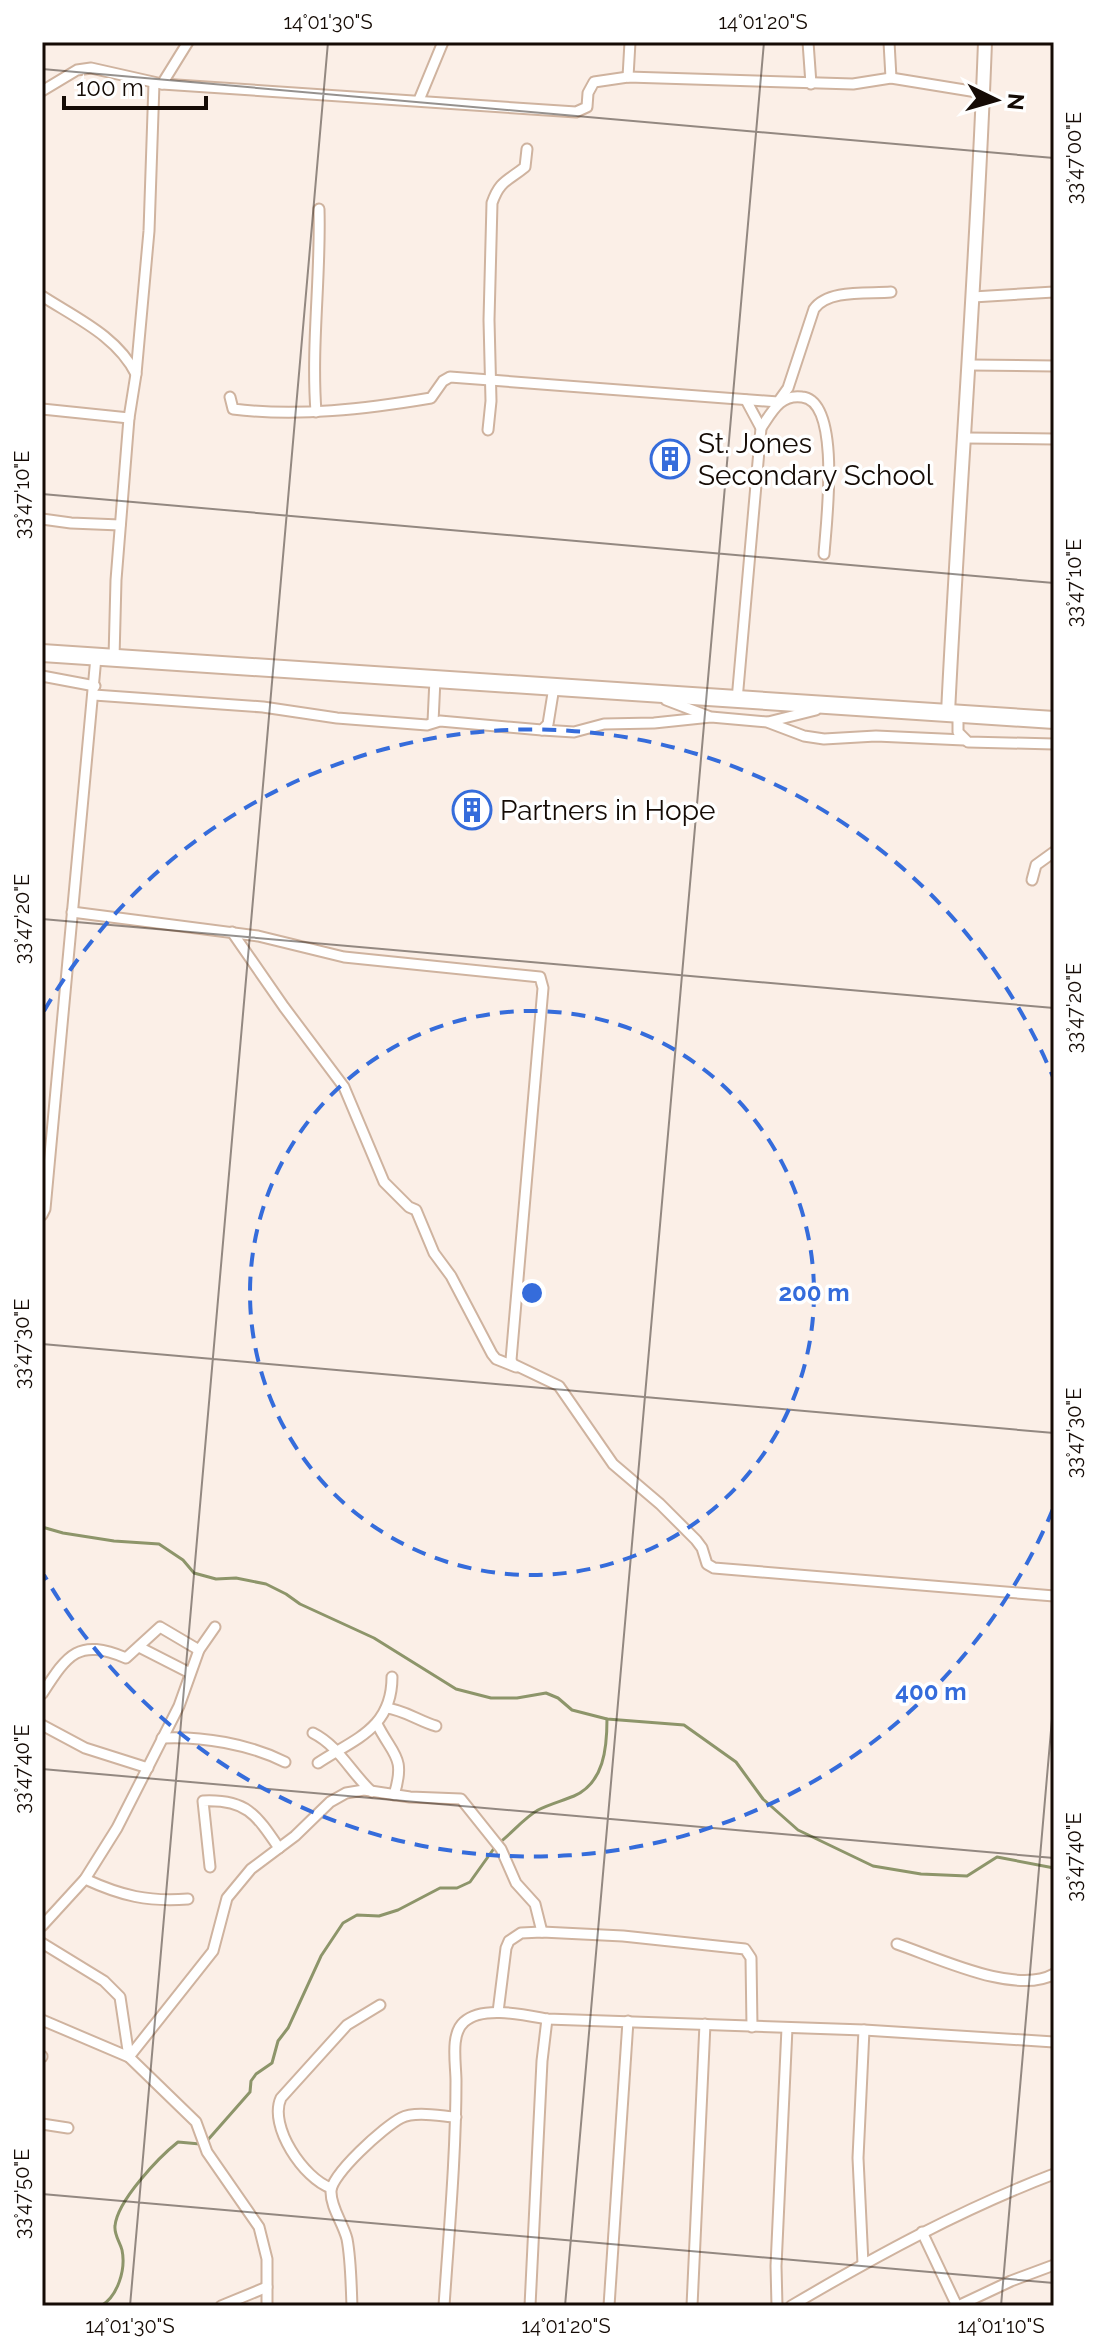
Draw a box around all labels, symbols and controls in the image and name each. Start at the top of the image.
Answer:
text: 14°01'30"S [283,10,373,34]
text: 14°01'20"S [718,10,808,34]
scale bar [64,60,206,110]
north arrow [956,60,1036,140]
text: 100 m [76,73,144,102]
text: N [1002,92,1030,111]
text: 33°47'00"E [1062,112,1086,204]
place label: St. Jones Secondary School [698,427,934,492]
building icon: St. Jones Secondary School [649,438,691,480]
text: 33°47'10"E [10,451,34,539]
text: 33°47'10"E [1062,539,1086,627]
building icon: Partners in Hope [451,789,493,831]
place label: Partners in Hope [500,794,715,827]
text: 33°47'20"E [10,874,34,964]
text: 33°47'20"E [1062,963,1086,1053]
text: 200 m [778,1278,850,1307]
centre of rings [518,1279,546,1307]
text: 33°47'30"E [10,1299,34,1389]
text: 33°47'30"E [1062,1388,1086,1478]
text: 400 m [895,1677,967,1706]
text: 33°47'40"E [10,1724,34,1814]
text: 33°47'40"E [1062,1812,1086,1902]
text: 33°47'50"E [10,2149,34,2239]
text: 14°01'30"S [85,2314,175,2338]
text: 14°01'20"S [521,2314,611,2338]
text: 14°01'10"S [957,2314,1045,2338]

